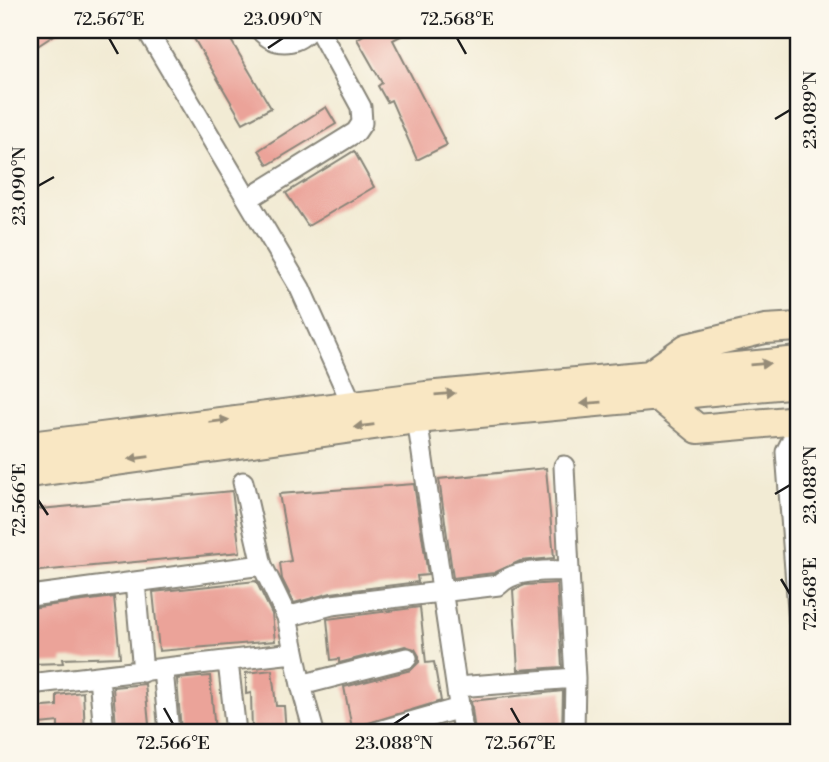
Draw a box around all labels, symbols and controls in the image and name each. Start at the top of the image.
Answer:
text: 72.567°E [73,8,145,31]
text: 23.090°N [244,8,323,31]
text: 72.568°E [420,8,494,31]
text: 23.089°N [799,70,822,149]
text: 23.090°N [8,146,31,225]
one-way arrow [749,358,771,369]
one-way arrow [434,388,456,399]
one-way arrow [579,398,601,409]
one-way arrow [208,416,230,427]
one-way arrow [353,421,375,432]
text: 23.088°N [799,445,822,524]
one-way arrow [128,452,150,463]
text: 72.566°E [8,463,31,537]
text: 72.568°E [799,557,822,631]
text: 72.566°E [136,732,210,755]
text: 23.088°N [355,732,434,755]
text: 72.567°E [484,732,556,755]

